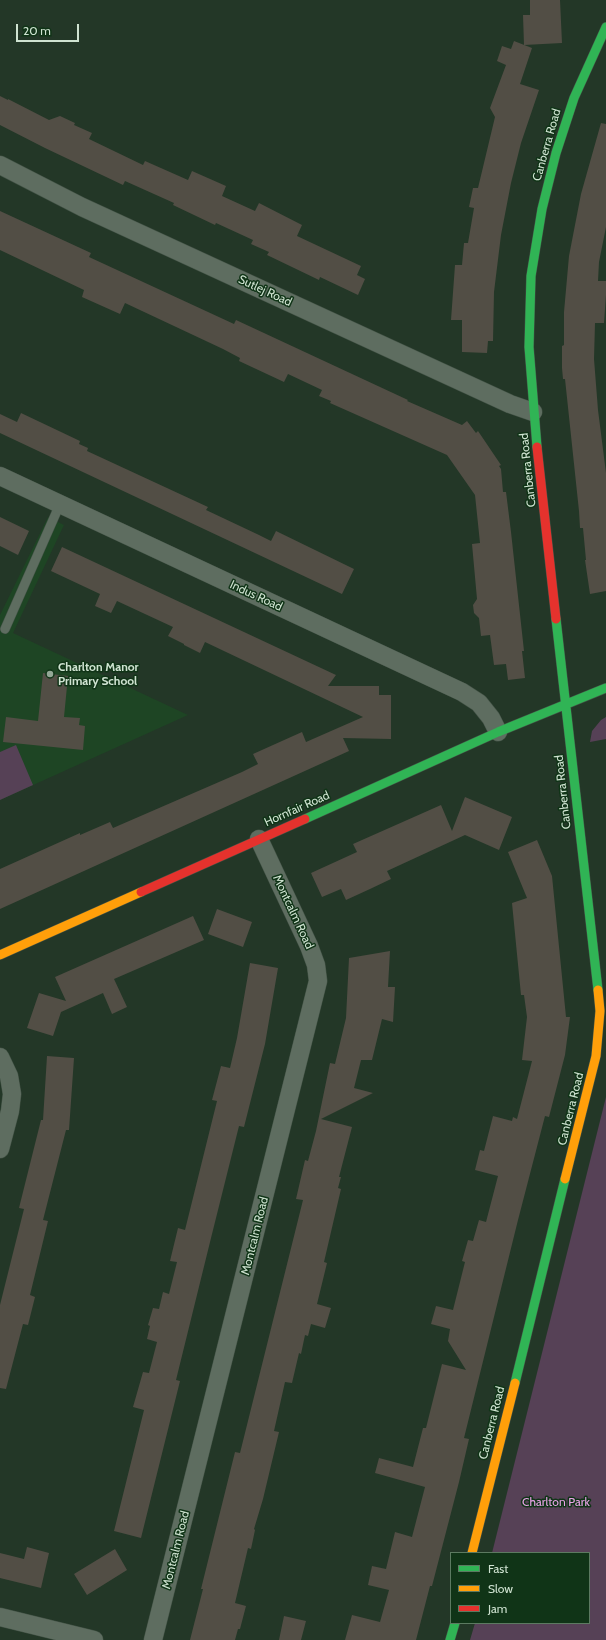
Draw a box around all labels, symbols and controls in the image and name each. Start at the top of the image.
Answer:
scale bar [18,16,81,42]
text: 20 m [23,23,51,38]
street label: Canberra Road [530,107,564,183]
street label: Sutlej Road [236,272,294,310]
street label: Canberra Road [517,432,539,508]
street label: Indus Road [227,578,285,614]
place label: Charlton Manor Primary School [58,660,139,688]
marker: Charlton Manor Primary School [45,669,55,679]
street label: Canberra Road [552,754,574,830]
street label: Hornfair Road [262,788,332,830]
street label: Montcalm Road [270,873,316,951]
street label: Canberra Road [555,1071,587,1147]
street label: Montcalm Road [238,1195,272,1277]
street label: Canberra Road [476,1385,508,1461]
park label: Charlton Park [522,1495,590,1509]
street label: Montcalm Road [159,1509,193,1591]
legend [450,1552,590,1624]
text: Fast [488,1561,508,1576]
text: Slow [488,1581,513,1596]
text: Jam [488,1601,507,1616]

